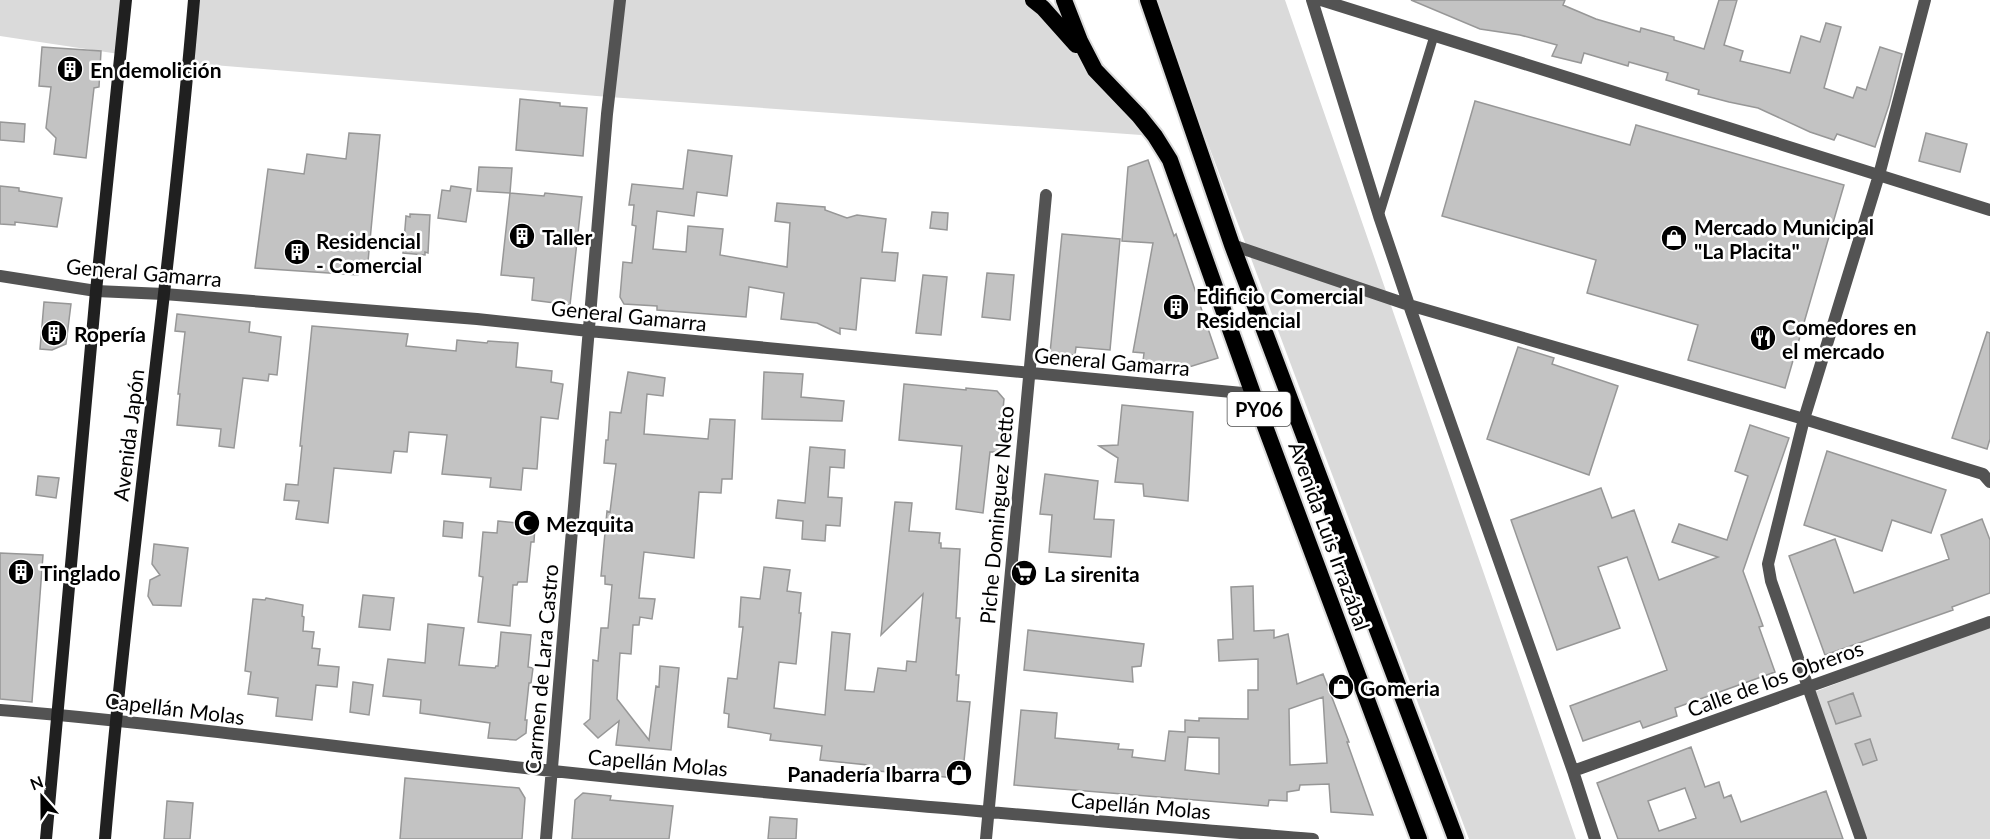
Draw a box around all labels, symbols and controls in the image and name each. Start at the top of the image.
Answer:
building icon: En demolición [55,54,85,84]
place label: En demolición [90,57,222,82]
place label: Mercado Municipal "La Placita" [1694,214,1874,263]
building icon: Taller [507,221,537,251]
shop icon: Mercado Municipal "La Placita" [1659,223,1689,253]
place label: Taller [542,224,593,249]
place label: Residencial - Comercial [316,228,422,277]
building icon: Residencial - Comercial [282,237,312,267]
street label: General Gamarra [65,253,223,291]
place label: Edificio Comercial Residencial [1196,283,1364,332]
building icon: Edificio Comercial Residencial [1161,292,1191,322]
street label: General Gamarra [550,294,708,336]
place label: Comedores en el mercado [1782,314,1917,363]
building icon: Ropería [39,318,69,348]
place label: Ropería [74,321,146,346]
restaurant icon: Comedores en el mercado [1748,323,1778,353]
street label: General Gamarra [1033,342,1191,380]
street label: Avenida Japón [107,367,149,503]
road number: PY06 [1228,392,1290,426]
street label: Piche Dominguez Netto [974,405,1018,625]
street label: Avenida Luis Irrazábal [1284,438,1376,634]
mosque icon: Mezquita [512,508,542,538]
place label: Mezquita [546,511,634,536]
building icon: Tinglado [6,557,36,587]
supermarket icon: La sirenita [1009,558,1039,588]
place label: Tinglado [40,560,121,585]
place label: La sirenita [1044,561,1140,586]
street label: Carmen de Lara Castro [519,563,563,775]
street label: Calle de los Obreros [1684,635,1866,721]
shop icon: Gomeria [1326,672,1356,702]
place label: Gomeria [1360,675,1440,700]
street label: Capellán Molas [104,687,246,729]
street label: Capellán Molas [587,743,729,781]
shop icon: Panadería Ibarra [944,758,974,788]
place label: Panadería Ibarra [787,761,940,786]
north arrow [12,767,72,827]
text: N [27,771,46,794]
street label: Capellán Molas [1070,786,1212,824]

